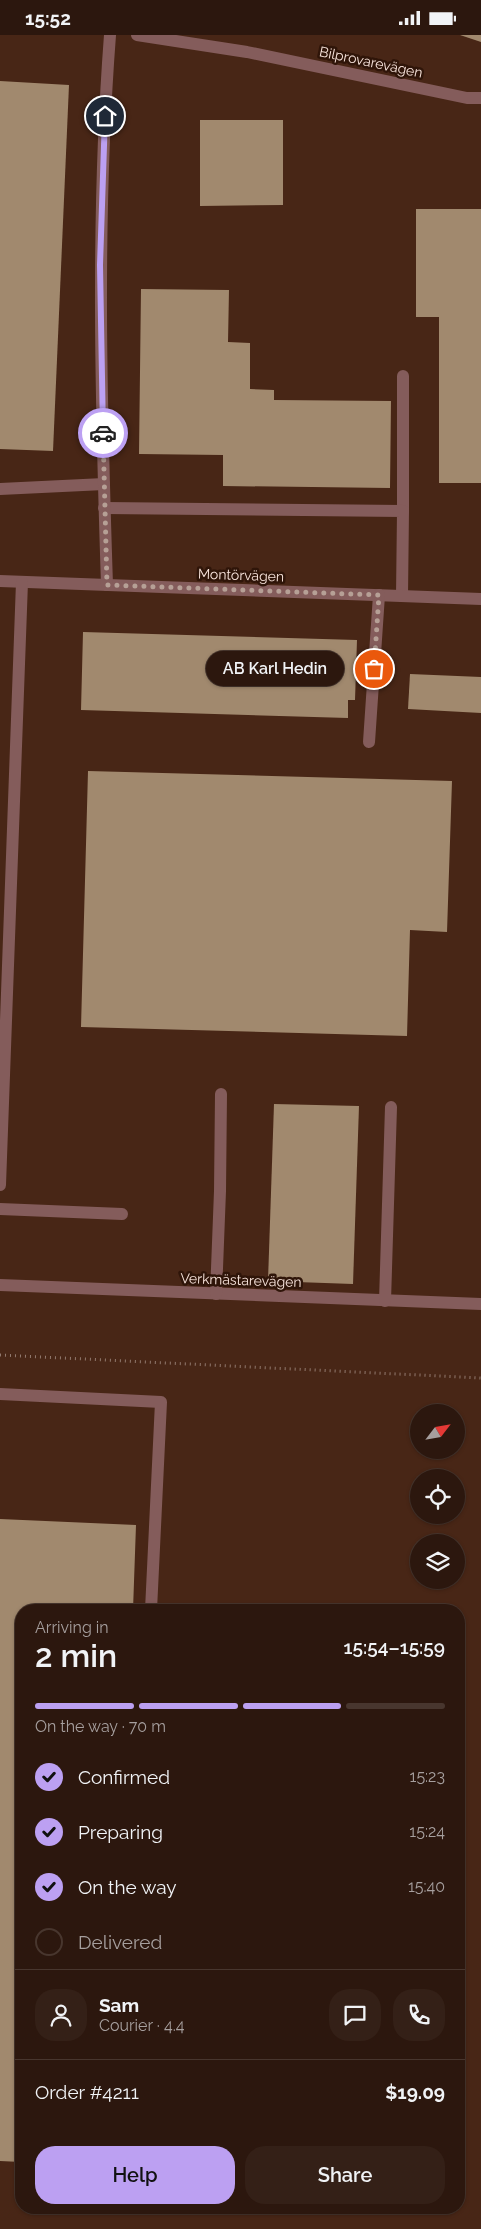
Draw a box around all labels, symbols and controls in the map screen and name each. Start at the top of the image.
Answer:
text: 15:52 [25,7,71,29]
street label: Bilprovarevägen [318,43,424,81]
pin [84,95,126,137]
icon: home [91,102,119,130]
courier [78,408,128,458]
icon: car [89,419,117,447]
street label: Montörvägen [198,565,284,585]
pin [353,648,395,690]
callout: AB Karl Hedin [206,651,344,687]
icon: bag [360,655,388,683]
text: AB Karl Hedin [223,659,327,678]
street label: Verkmästarevägen [180,1270,302,1290]
north arrow [410,1404,465,1459]
map controls [410,1404,465,1589]
button: locate [410,1469,465,1524]
button: layers [410,1534,465,1589]
text: Arriving in [35,1618,109,1637]
text: 15:54–15:59 [344,1636,445,1658]
text: 2 min [35,1637,117,1674]
text: On the way · 70 m [35,1717,166,1736]
icon: check [35,1763,63,1791]
text: Confirmed [78,1766,170,1788]
text: 15:23 [410,1767,445,1786]
icon: check [35,1818,63,1846]
text: Preparing [78,1821,163,1843]
text: 15:24 [409,1822,445,1841]
icon: check [35,1873,63,1901]
text: On the way [78,1876,177,1898]
text: 15:40 [408,1877,445,1896]
text: Delivered [78,1931,162,1953]
button: person [35,1989,87,2041]
button: chat [329,1989,381,2041]
button: phone [393,1989,445,2041]
text: Sam [99,1994,139,2016]
text: Courier · 4.4 [99,2016,184,2035]
text: Order #4211 [35,2081,139,2103]
text: $19.09 [385,2081,445,2103]
button: Help [35,2146,235,2204]
button: Share [245,2146,445,2204]

